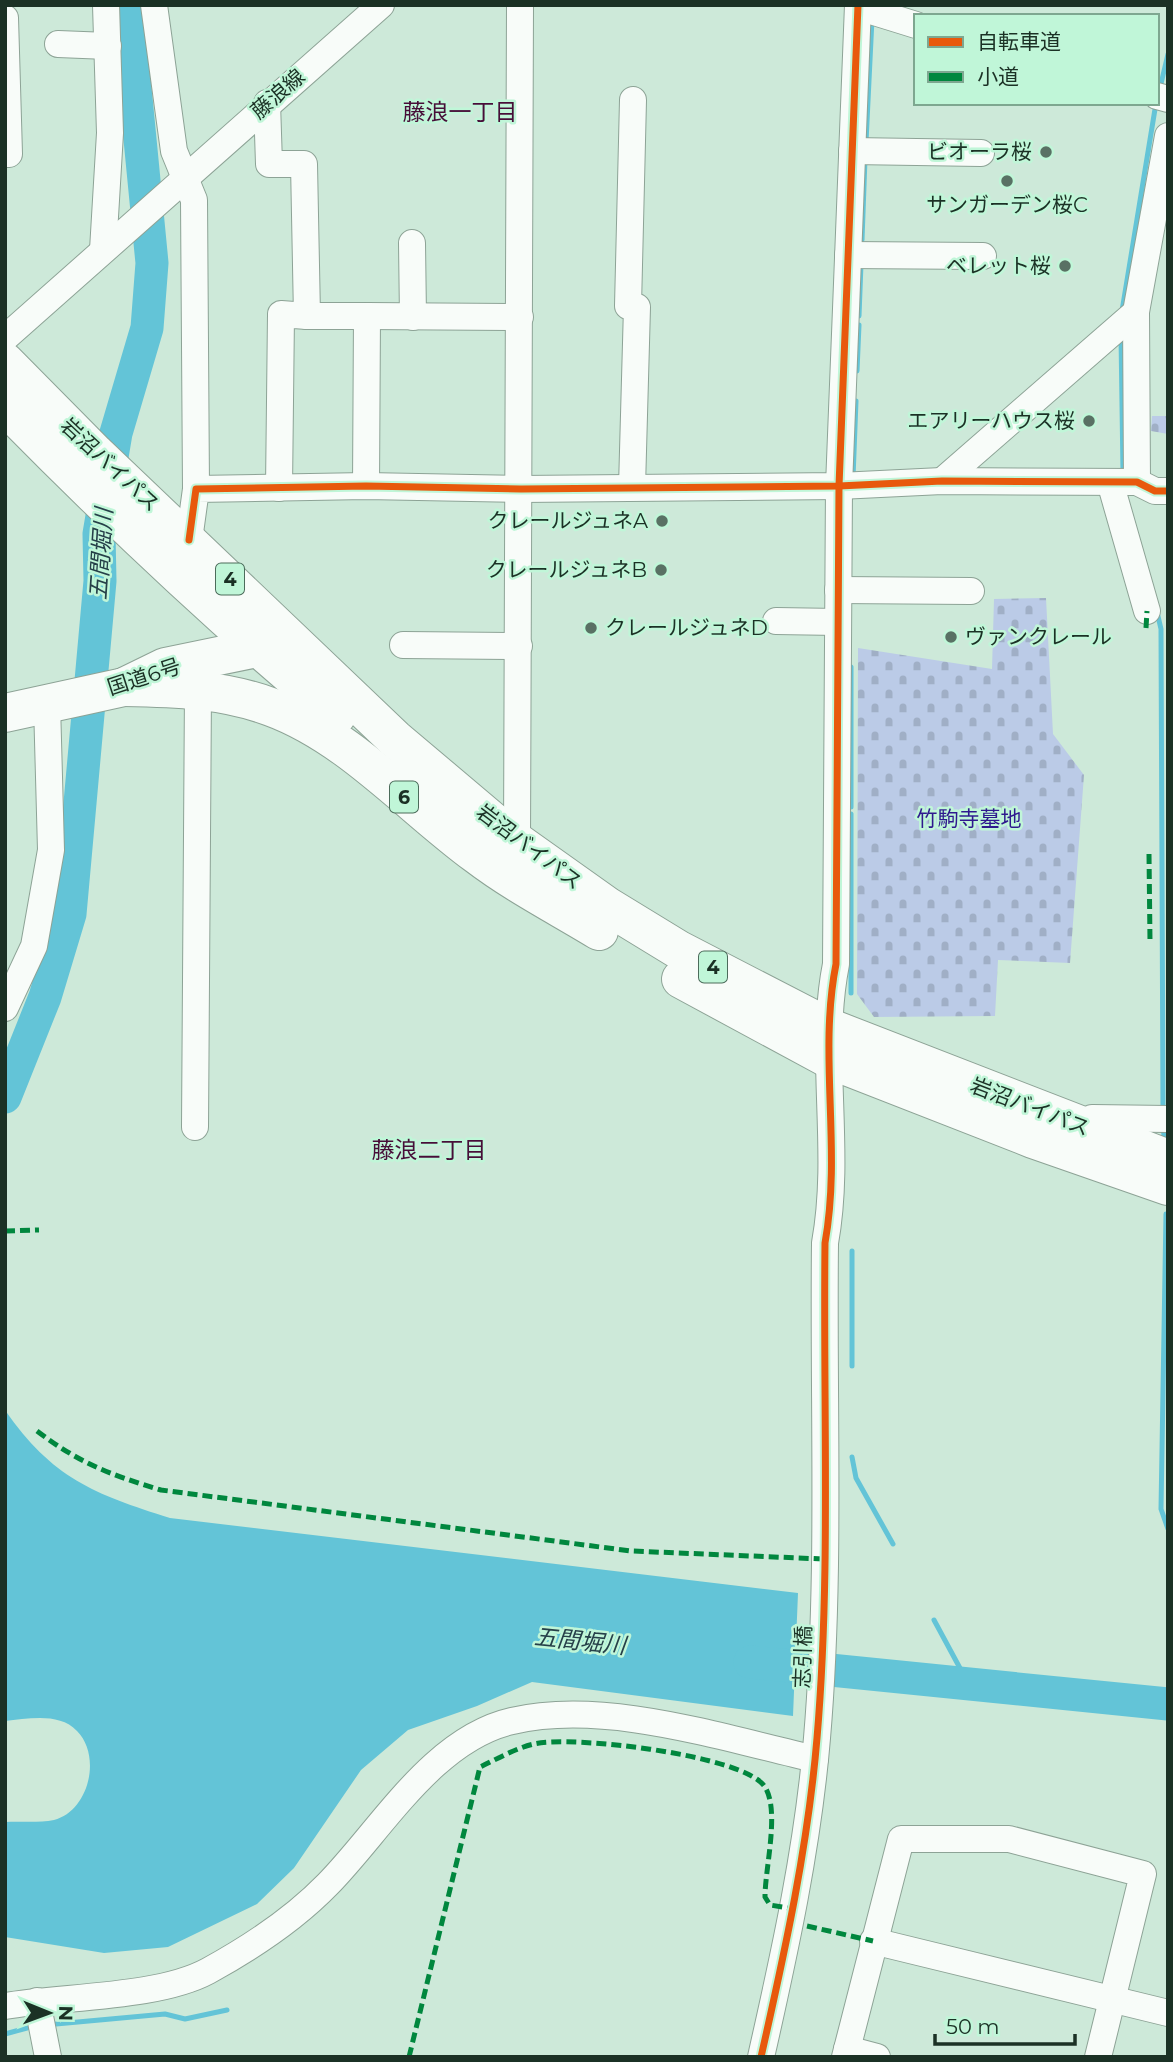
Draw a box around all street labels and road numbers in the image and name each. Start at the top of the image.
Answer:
street label: 藤浪線 [246,64,310,124]
street label: 岩沼バイパス [56,413,165,517]
road number: 4 [216,564,244,594]
street label: 国道6号 [104,653,184,700]
road number: 6 [390,782,418,812]
street label: 岩沼バイパス [472,799,587,894]
road number: 4 [699,951,727,982]
street label: 岩沼バイパス [967,1072,1093,1141]
street label: 志引橋 [789,1625,816,1689]

